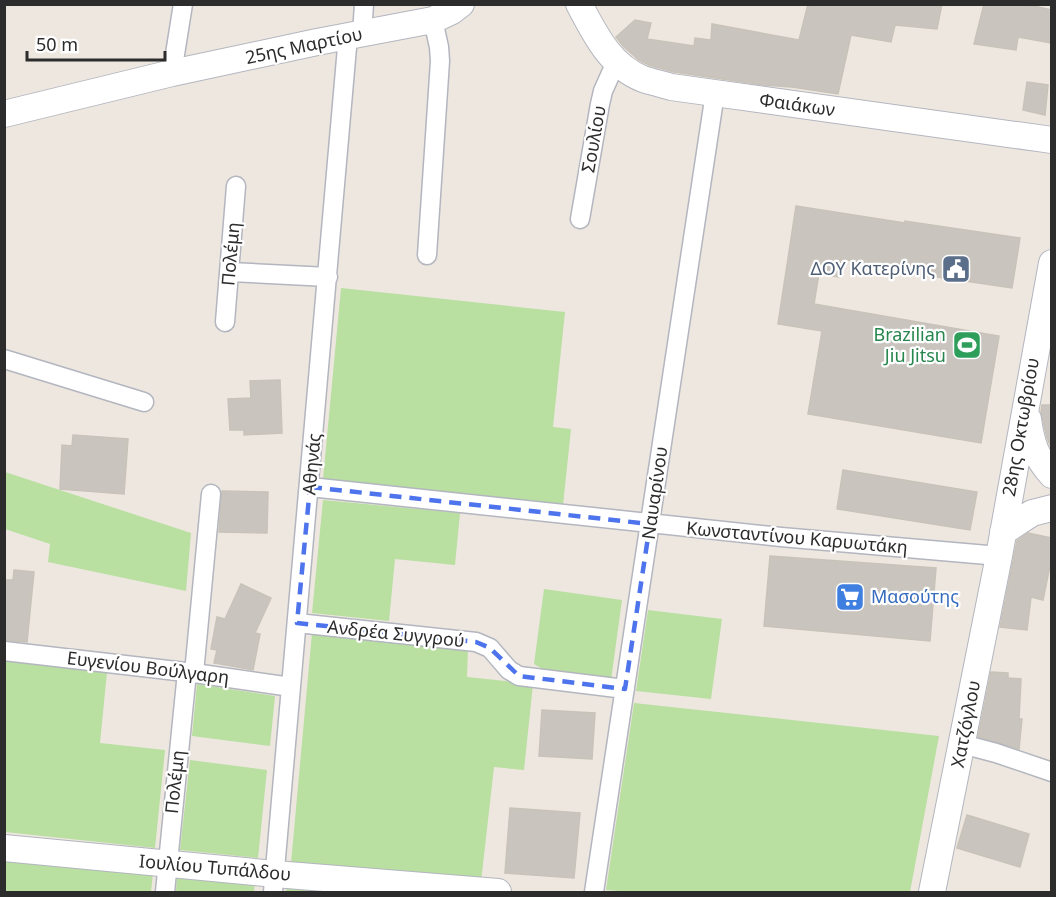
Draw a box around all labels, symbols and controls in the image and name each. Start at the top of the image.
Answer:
street label: 25ης Μαρτίου [243,21,365,69]
scale bar [27,24,165,62]
text: 50 m [36,32,78,56]
street label: Φαιάκων [758,87,837,121]
street label: Σουλίου [575,103,611,174]
street label: Πολέμη [215,221,245,287]
public building icon: ΔΟΥ Κατερίνης [940,253,972,285]
place label: ΔΟΥ Κατερίνης [811,256,935,280]
place label: Brazilian Jiu Jitsu [874,322,946,367]
sports icon: Brazilian Jiu Jitsu [951,329,983,361]
street label: 28ης Οκτωβρίου [996,356,1044,498]
street label: Αθηνάς [296,432,326,496]
street label: Ναυαρίνου [636,445,672,541]
street label: Κωνσταντίνου Καρυωτάκη [685,515,909,559]
supermarket icon: Μασούτης [834,581,866,613]
place label: Μασούτης [871,584,959,608]
street label: Ανδρέα Συγγρού [326,614,466,652]
street label: Ευγενίου Βούλγαρη [66,645,231,689]
street label: Χατζόγλου [945,678,985,769]
street label: Πολέμη [159,749,189,815]
street label: Ιουλίου Τυπάλδου [138,848,292,886]

